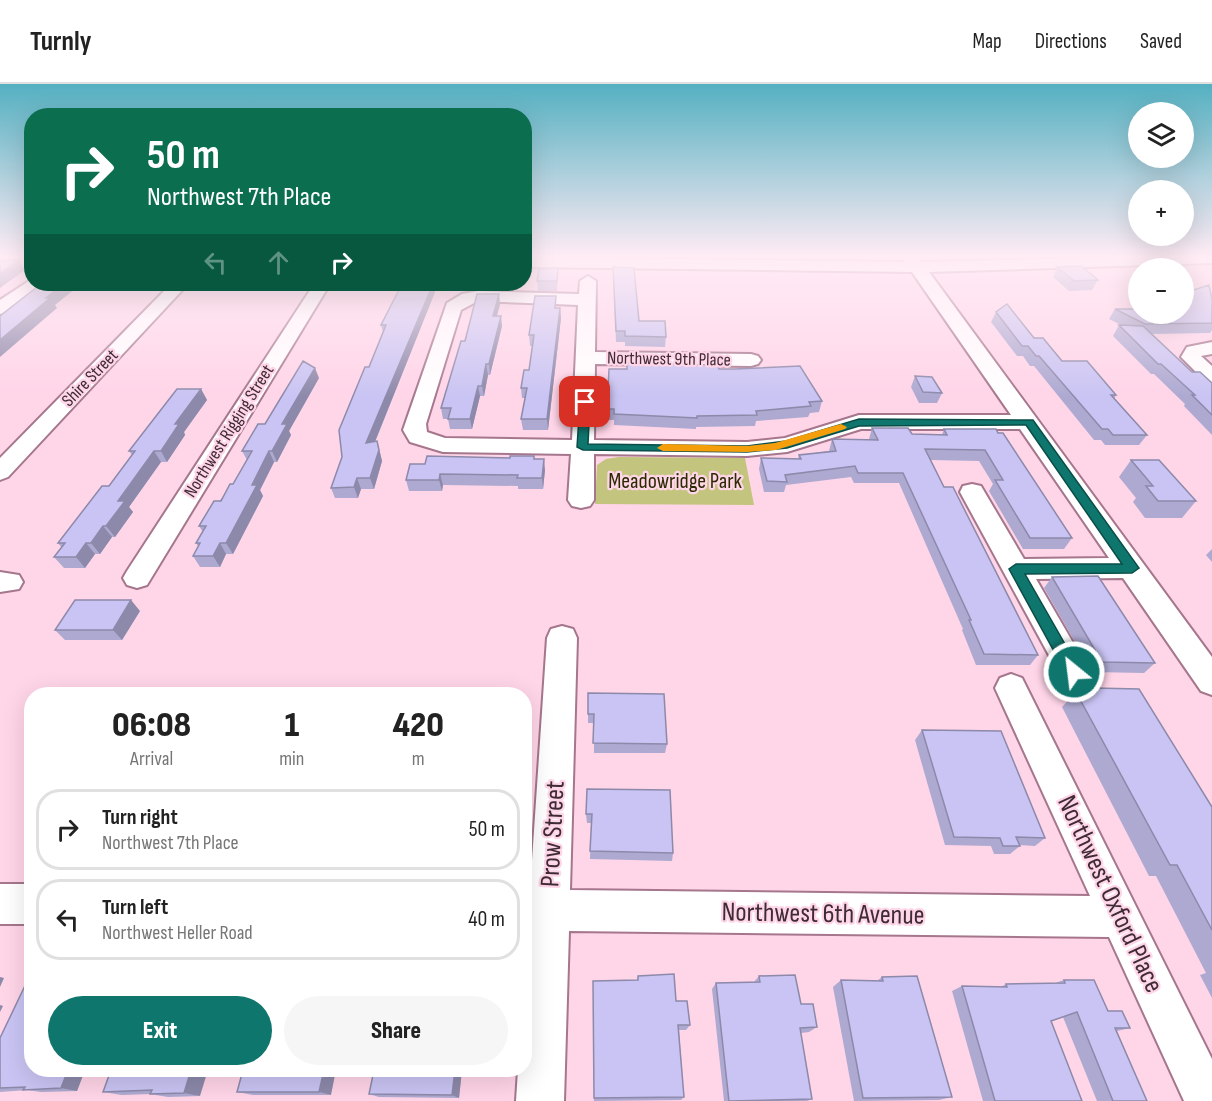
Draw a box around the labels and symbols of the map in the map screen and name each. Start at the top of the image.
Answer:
street label: Shire Street [58,345,123,411]
street label: Northwest 9th Place [607,347,731,371]
street label: Northwest Rigging Street [180,360,279,501]
pin [559,376,610,427]
park label: Meadowridge Park [608,468,742,495]
position arrow [1042,640,1106,704]
street label: Prow Street [534,780,572,888]
street label: Northwest Oxford Place [1050,790,1170,998]
street label: Northwest 6th Avenue [721,896,925,932]

